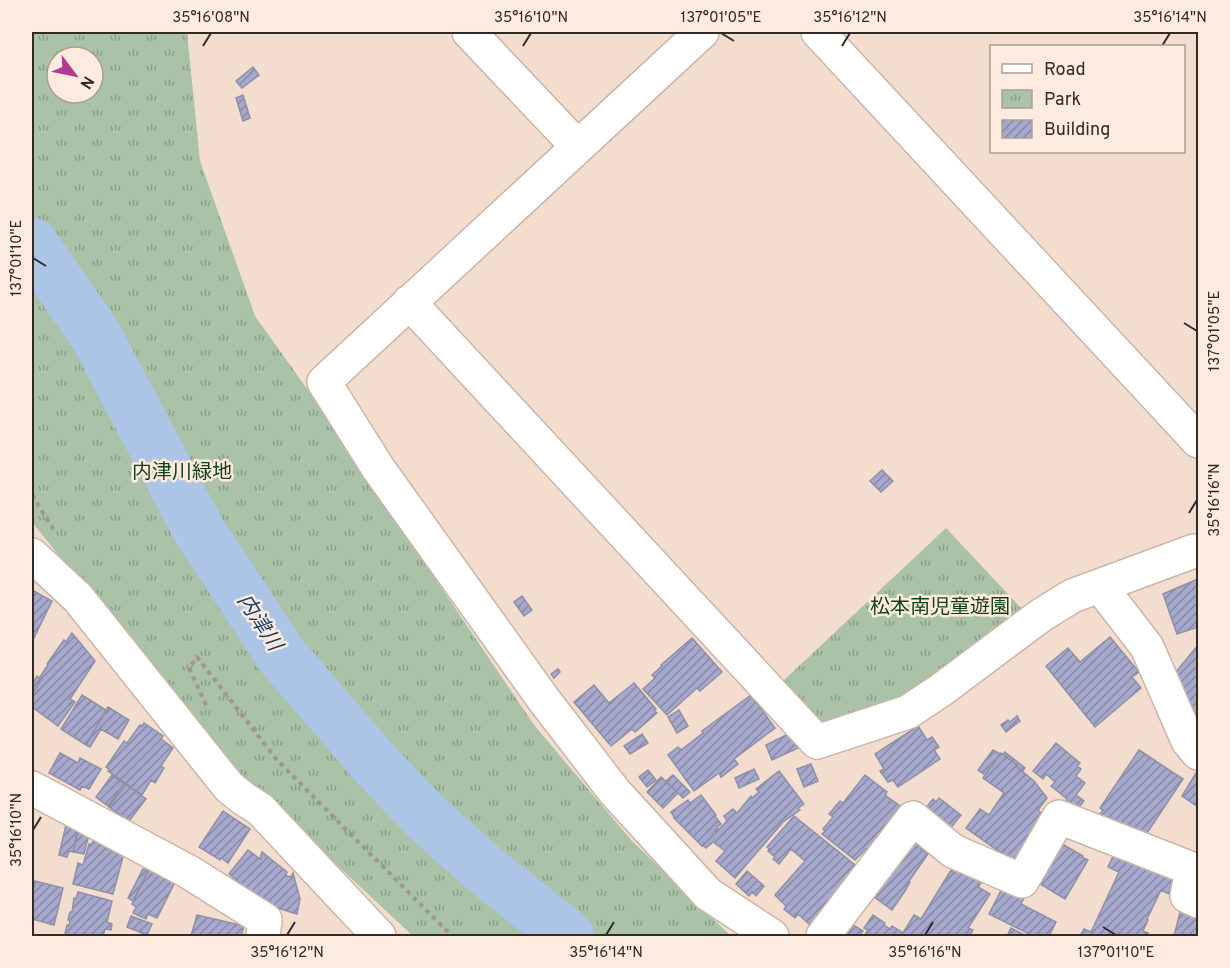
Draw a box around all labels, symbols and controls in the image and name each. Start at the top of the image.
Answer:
text: 35°16'08"N [172,9,250,28]
text: 35°16'10"N [494,9,568,28]
text: 137°01'05"E [681,9,761,28]
text: 35°16'12"N [813,9,887,28]
text: 35°16'14"N [1133,9,1207,28]
north arrow [45,45,105,105]
legend [990,45,1185,153]
text: Road [1044,59,1086,82]
text: N [74,72,98,92]
text: Park [1044,89,1081,112]
text: Building [1044,119,1110,142]
text: 137°01'10"E [8,219,27,297]
text: 137°01'05"E [1206,291,1225,371]
park label: 内津川緑地 [132,460,232,486]
text: 35°16'16"N [1206,463,1225,537]
water label: 内津川 [230,589,288,658]
park label: 松本南児童遊園 [870,595,1010,621]
text: 35°16'10"N [8,793,27,867]
text: 35°16'12"N [250,944,324,963]
text: 35°16'14"N [569,944,643,963]
text: 35°16'16"N [888,944,962,963]
text: 137°01'10"E [1077,944,1155,963]

